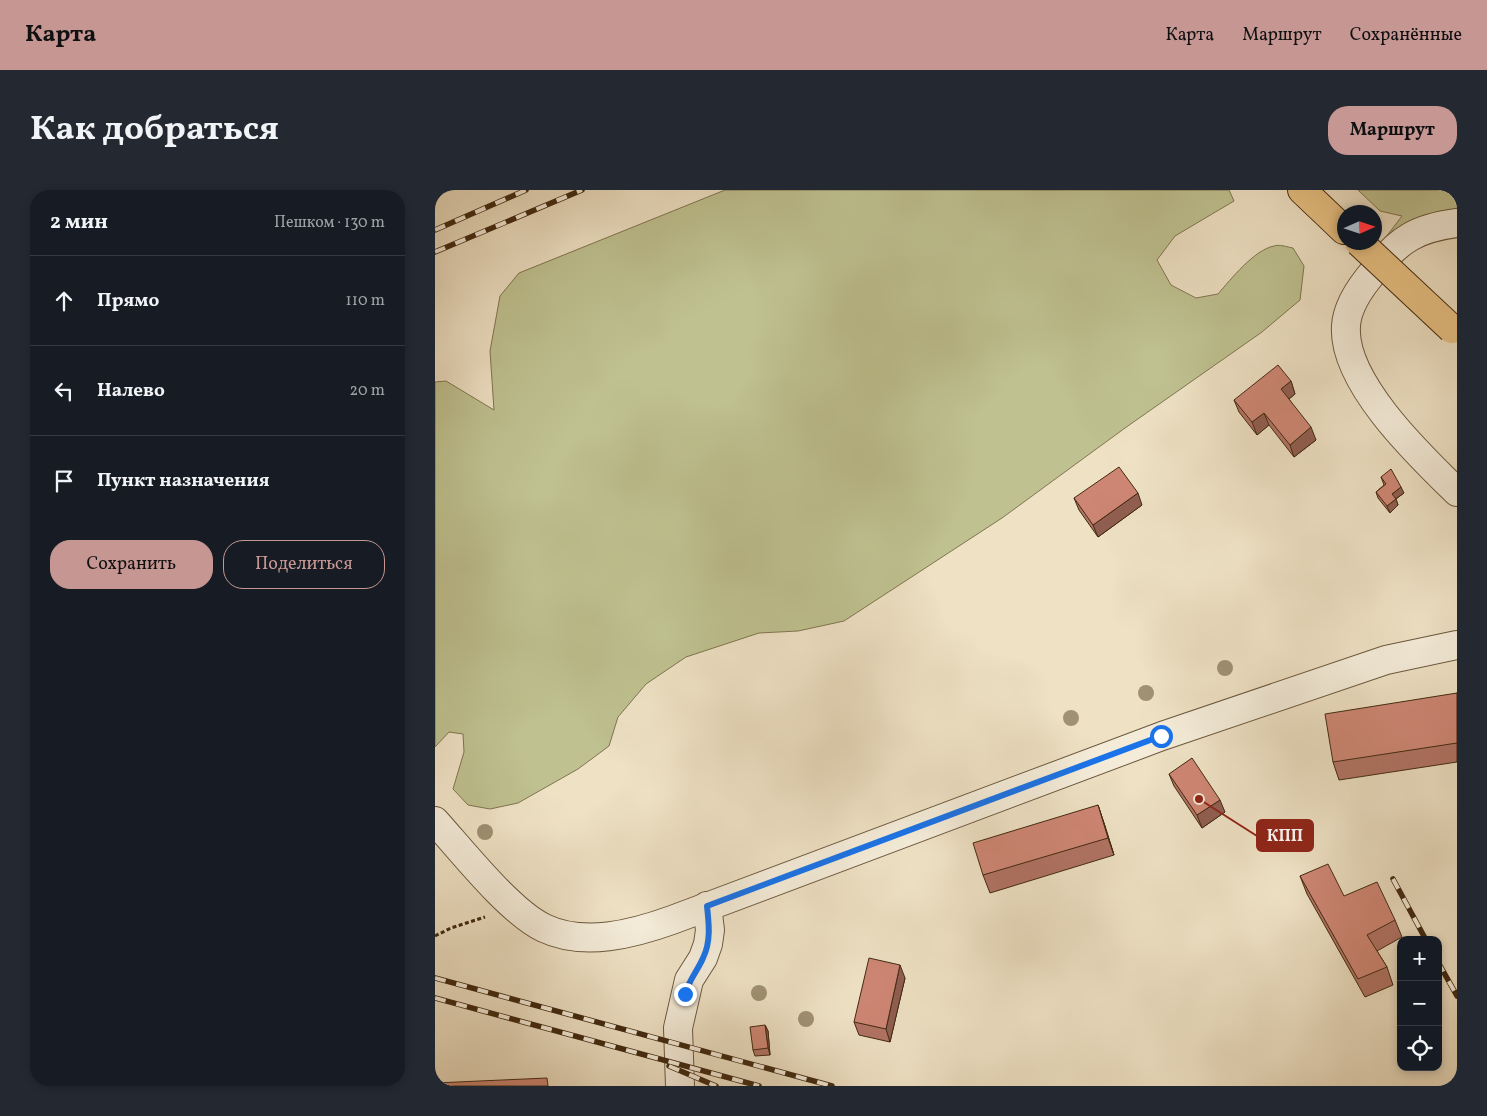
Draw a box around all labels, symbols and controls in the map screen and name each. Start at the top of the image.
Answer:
text: Карта [25,18,96,52]
text: Карта [1165,23,1214,48]
text: Маршрут [1242,23,1322,48]
text: Сохранённые [1350,23,1462,48]
text: Как добраться [30,106,279,154]
button: Маршрут [1328,106,1457,155]
north arrow [1337,205,1382,250]
text: 2 мин [50,208,108,237]
text: Пешком · 130 m [274,212,385,234]
icon: ahead [50,287,78,315]
text: Прямо [97,288,159,314]
text: 110 m [346,290,385,312]
icon: left [50,377,78,405]
text: Налево [97,378,165,404]
text: 20 m [350,380,385,402]
icon: arrive [50,467,78,495]
text: Пункт назначения [97,468,270,494]
button: Сохранить [50,540,213,589]
button: Поделиться [223,540,385,589]
route start [1150,725,1173,748]
callout: КПП [1257,820,1313,851]
text: КПП [1267,826,1303,848]
map controls [1397,936,1442,1071]
button: + [1397,936,1442,981]
button: − [1397,981,1442,1026]
route end [674,983,697,1006]
button: locate [1397,1026,1442,1071]

